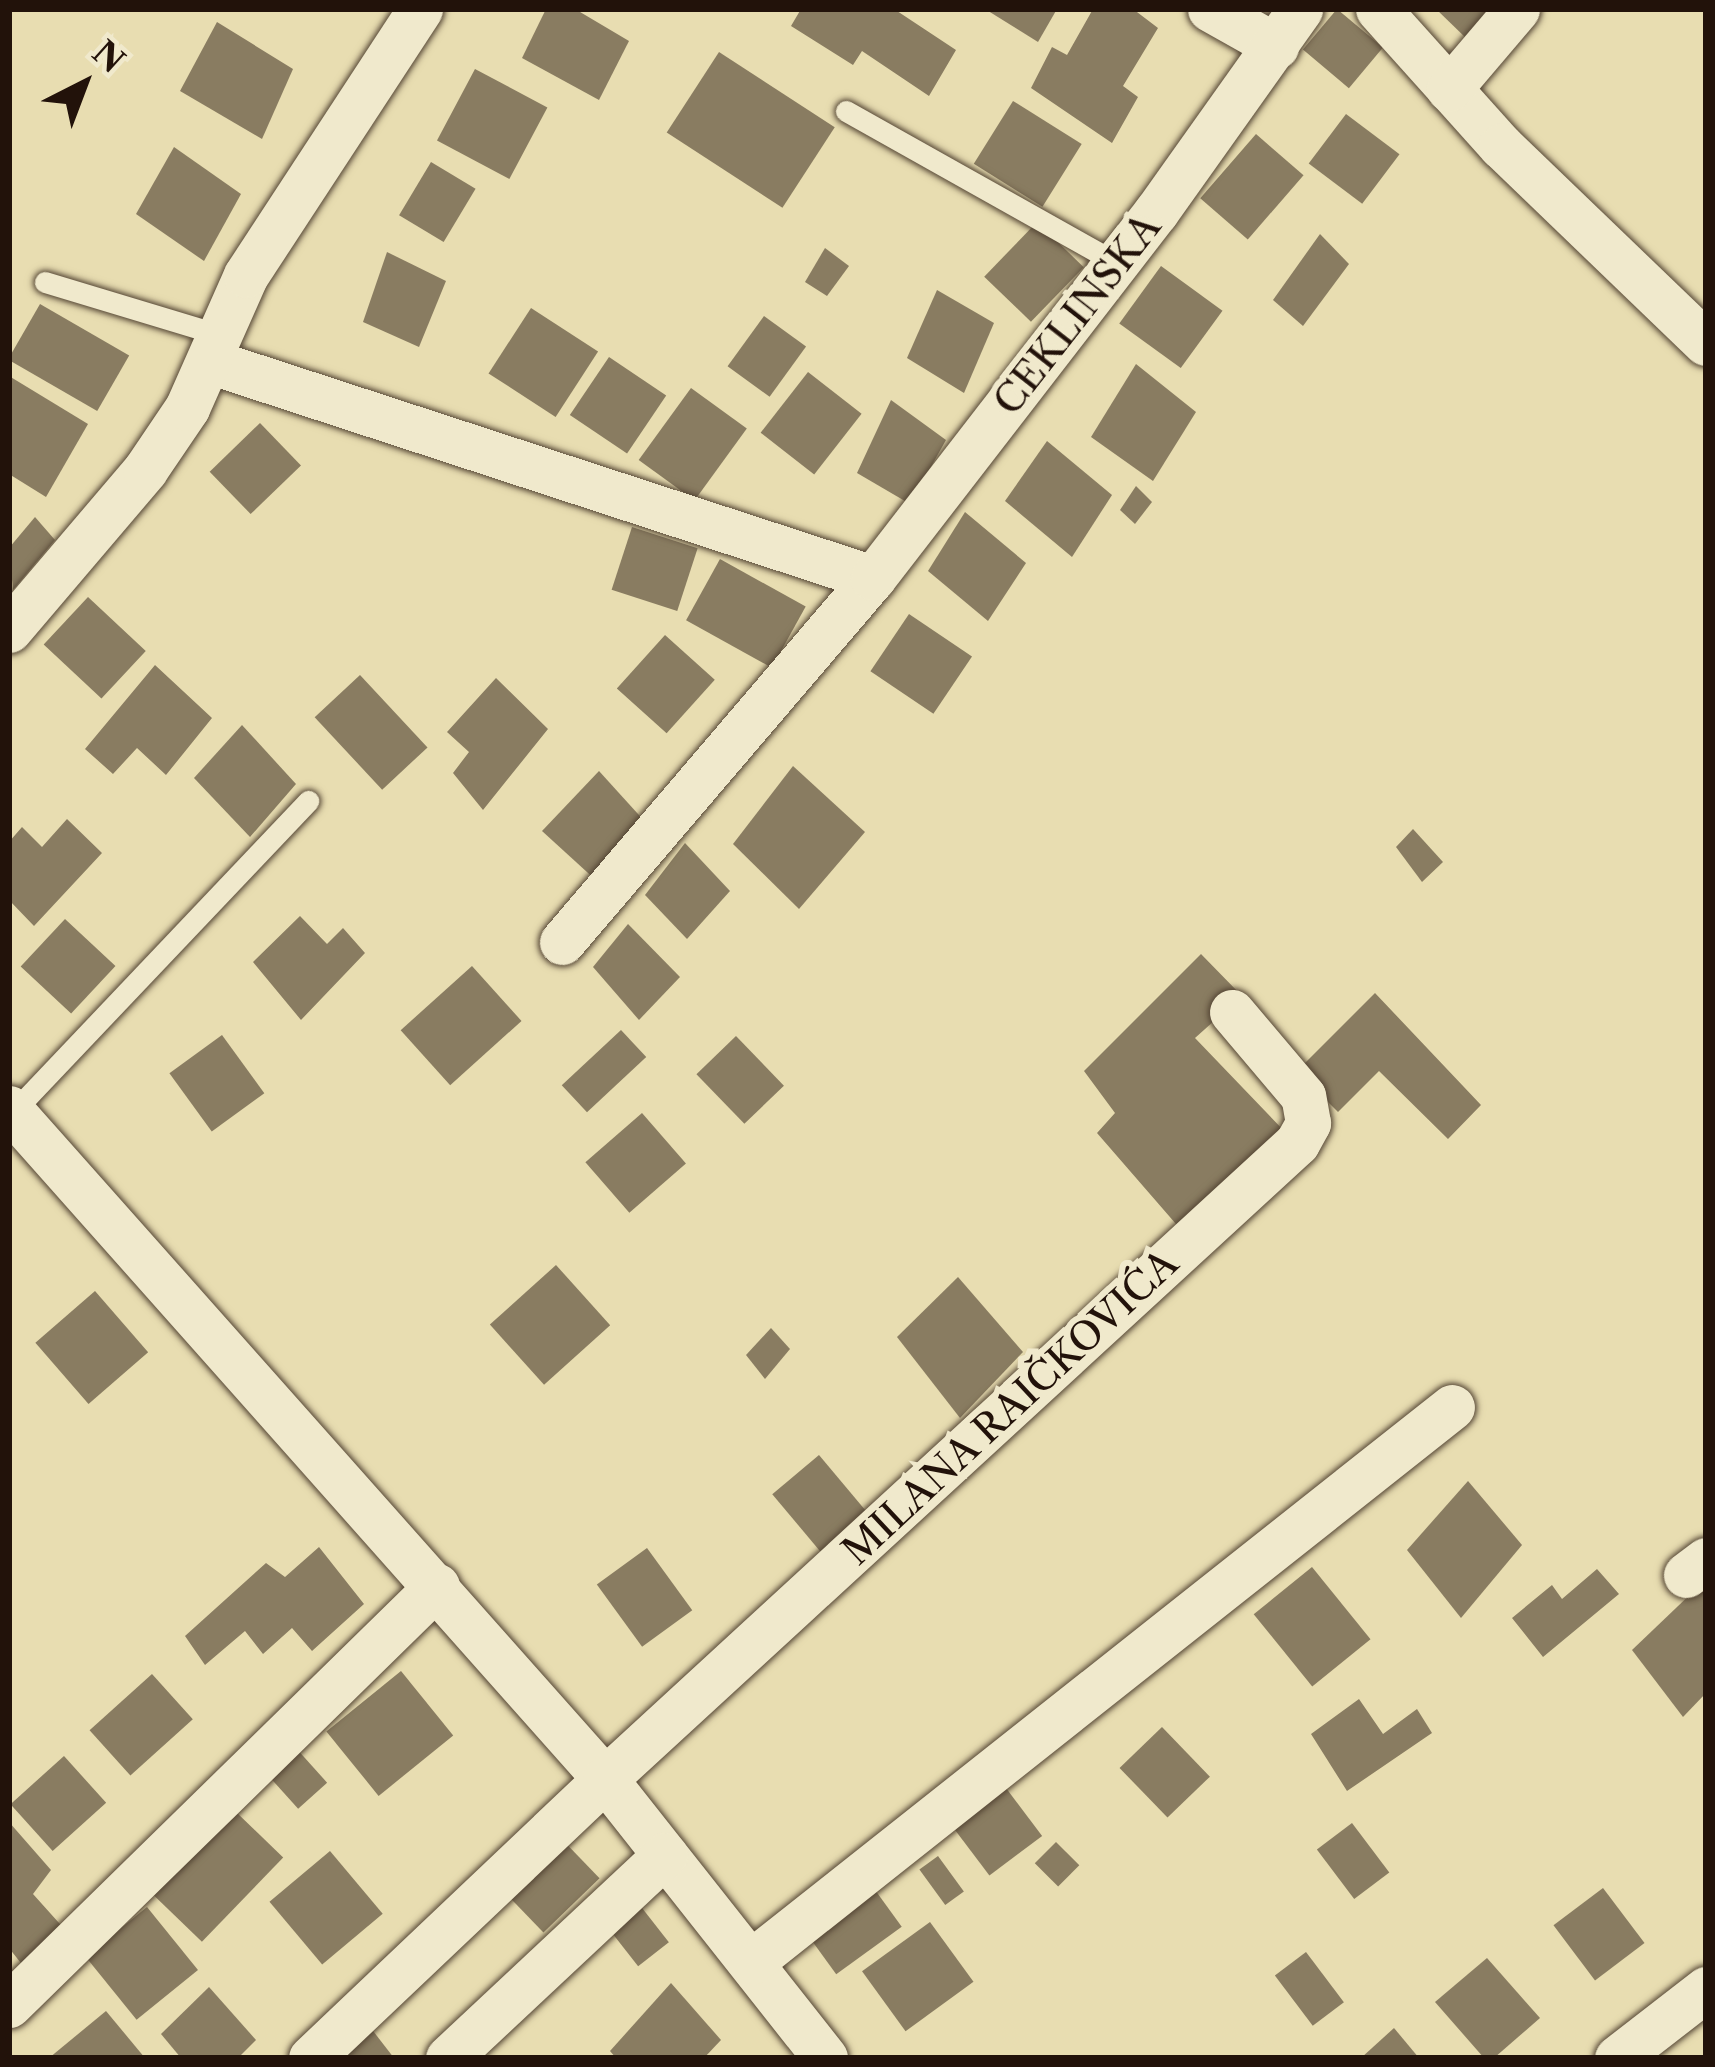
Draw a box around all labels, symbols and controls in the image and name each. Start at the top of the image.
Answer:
north arrow [24,24,144,144]
text: N [84,32,133,82]
street label: CEKLINSKA [984,204,1170,424]
street label: MILANA RAIČKOVIĆA [832,1239,1188,1575]

